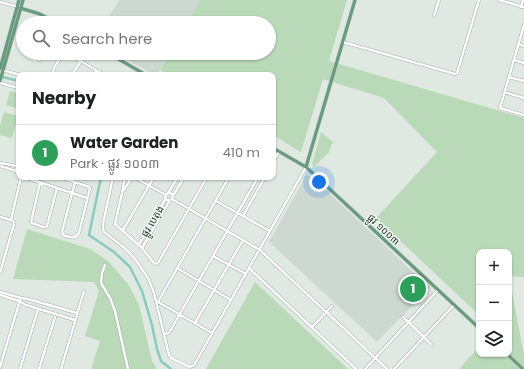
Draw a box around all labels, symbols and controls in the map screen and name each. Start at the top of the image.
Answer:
search box [16,16,276,60]
icon: search [30,27,52,49]
text: Search here [62,28,152,49]
text: Nearby [32,86,96,110]
text: Water Garden [70,132,178,153]
text: 1 [43,143,47,162]
text: 410 m [223,143,260,162]
text: Park · ផ្លូវ ១០០៣ [70,154,159,173]
your location [309,172,329,192]
street label: ផ្លូវ បេតុង [137,203,169,241]
street label: ផ្លូវ ១០០៣ [363,210,403,250]
map controls [476,249,512,357]
button: + [476,249,512,285]
pin: 1 [400,274,426,304]
button: − [476,285,512,321]
button: layers [476,321,512,357]

